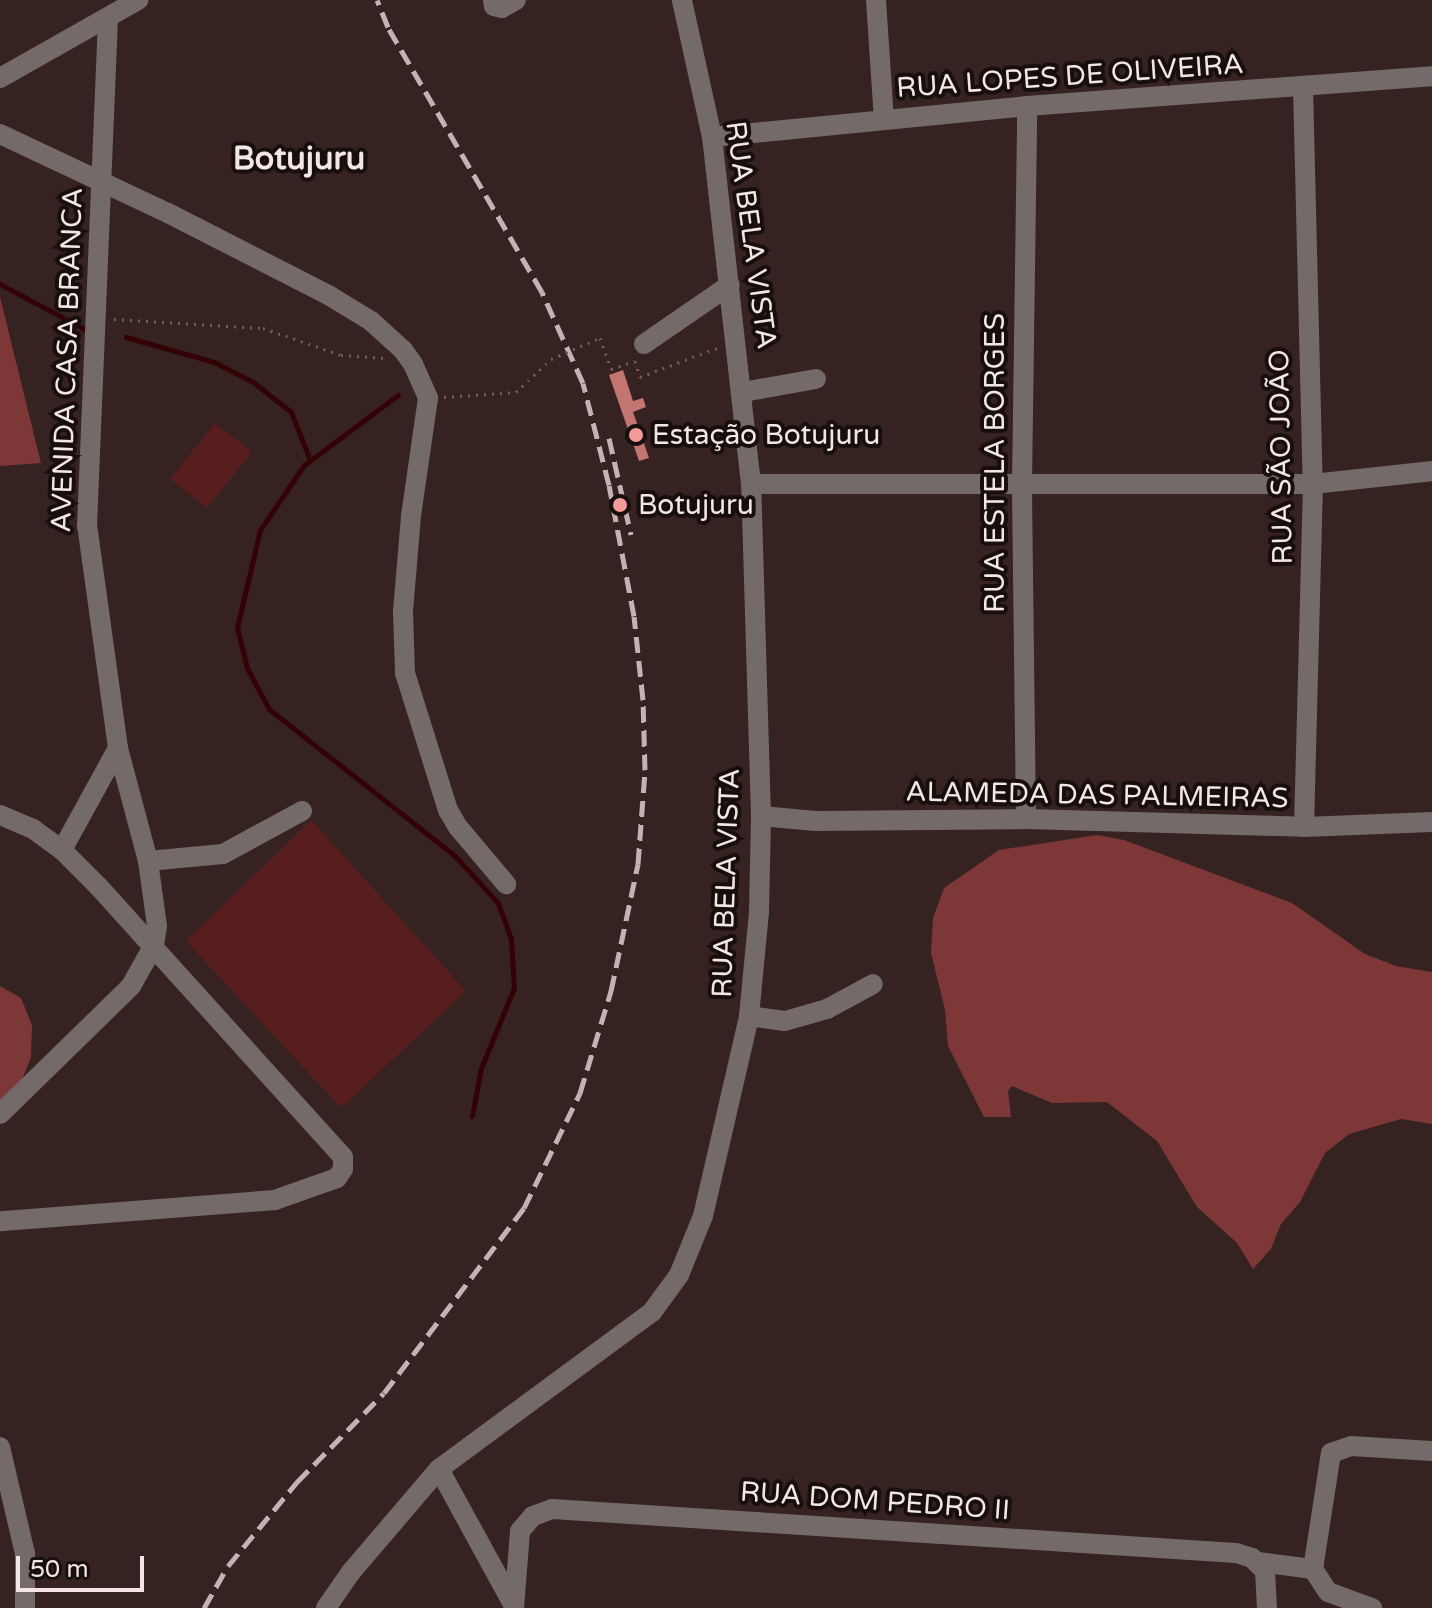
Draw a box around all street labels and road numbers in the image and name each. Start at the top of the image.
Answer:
street label: RUA LOPES DE OLIVEIRA [895,47,1245,105]
street label: RUA BELA VISTA [718,119,784,351]
street label: AVENIDA CASA BRANCA [44,187,90,533]
street label: RUA ESTELA BORGES [978,313,1012,613]
street label: RUA SÃO JOÃO [1262,349,1300,565]
street label: RUA BELA VISTA [705,768,747,998]
street label: ALAMEDA DAS PALMEIRAS [905,775,1289,815]
street label: RUA DOM PEDRO II [739,1475,1011,1527]

